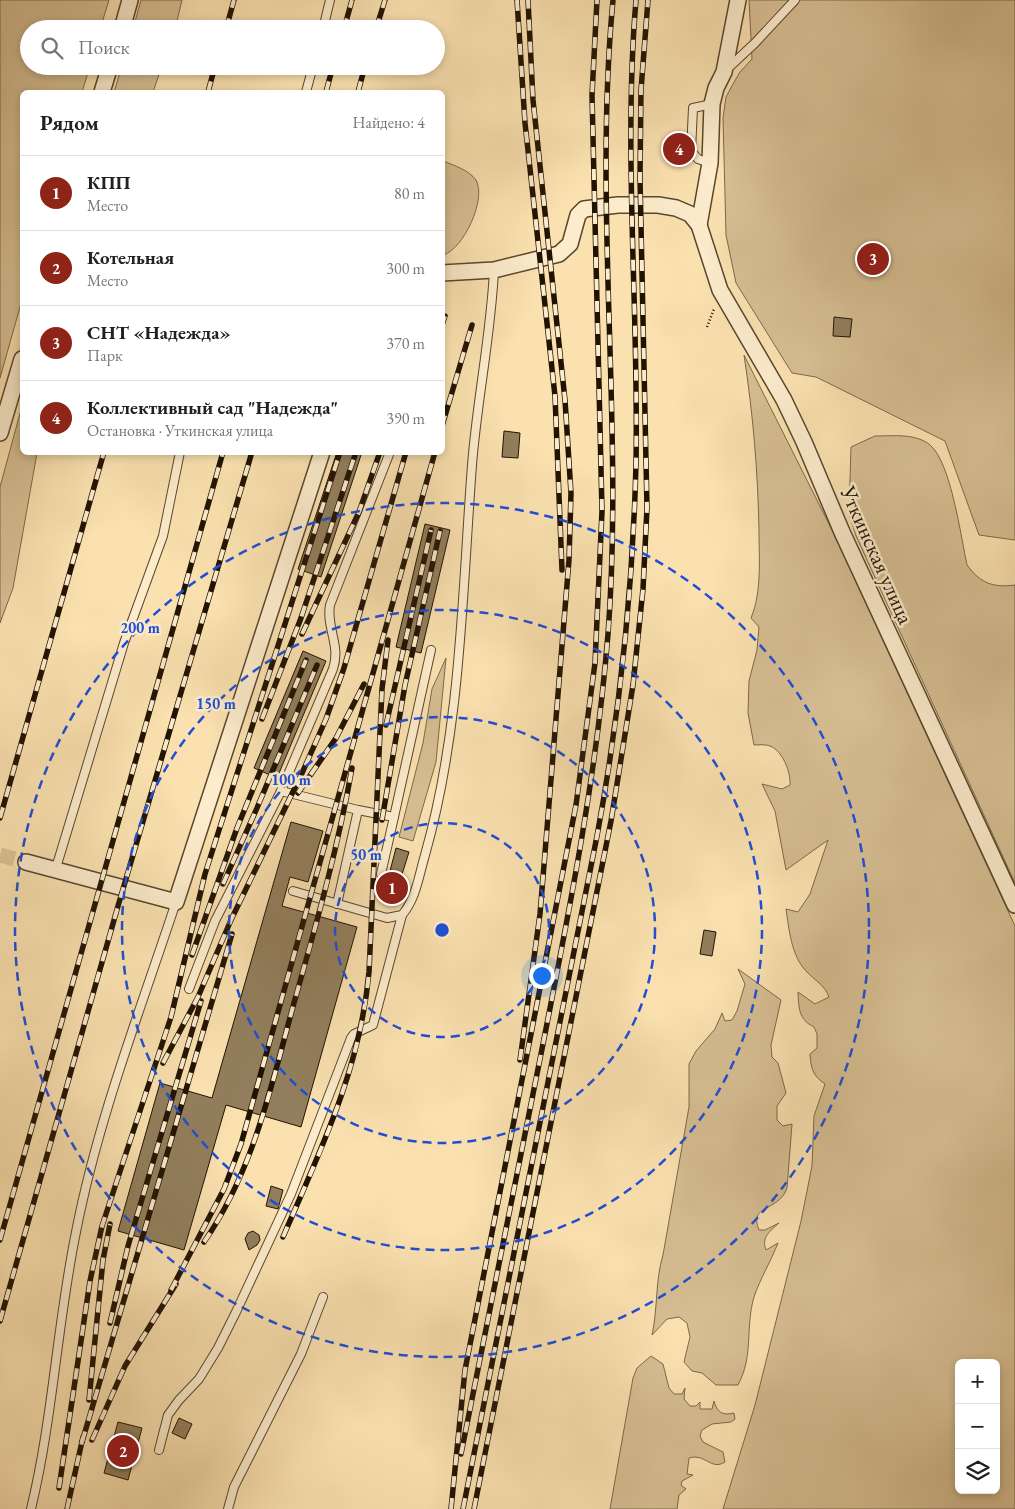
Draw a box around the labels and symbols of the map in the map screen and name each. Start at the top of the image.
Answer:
pin: 4 [663,130,695,168]
pin: 3 [857,240,889,278]
street label: Уткинская улица [833,480,921,629]
text: 200 m [120,618,160,637]
text: 150 m [196,694,236,713]
text: 100 m [271,770,311,789]
text: 50 m [350,845,382,864]
pin: 1 [376,869,408,907]
centre of rings [433,921,451,939]
your location [529,963,555,989]
pin: 2 [107,1432,139,1470]

